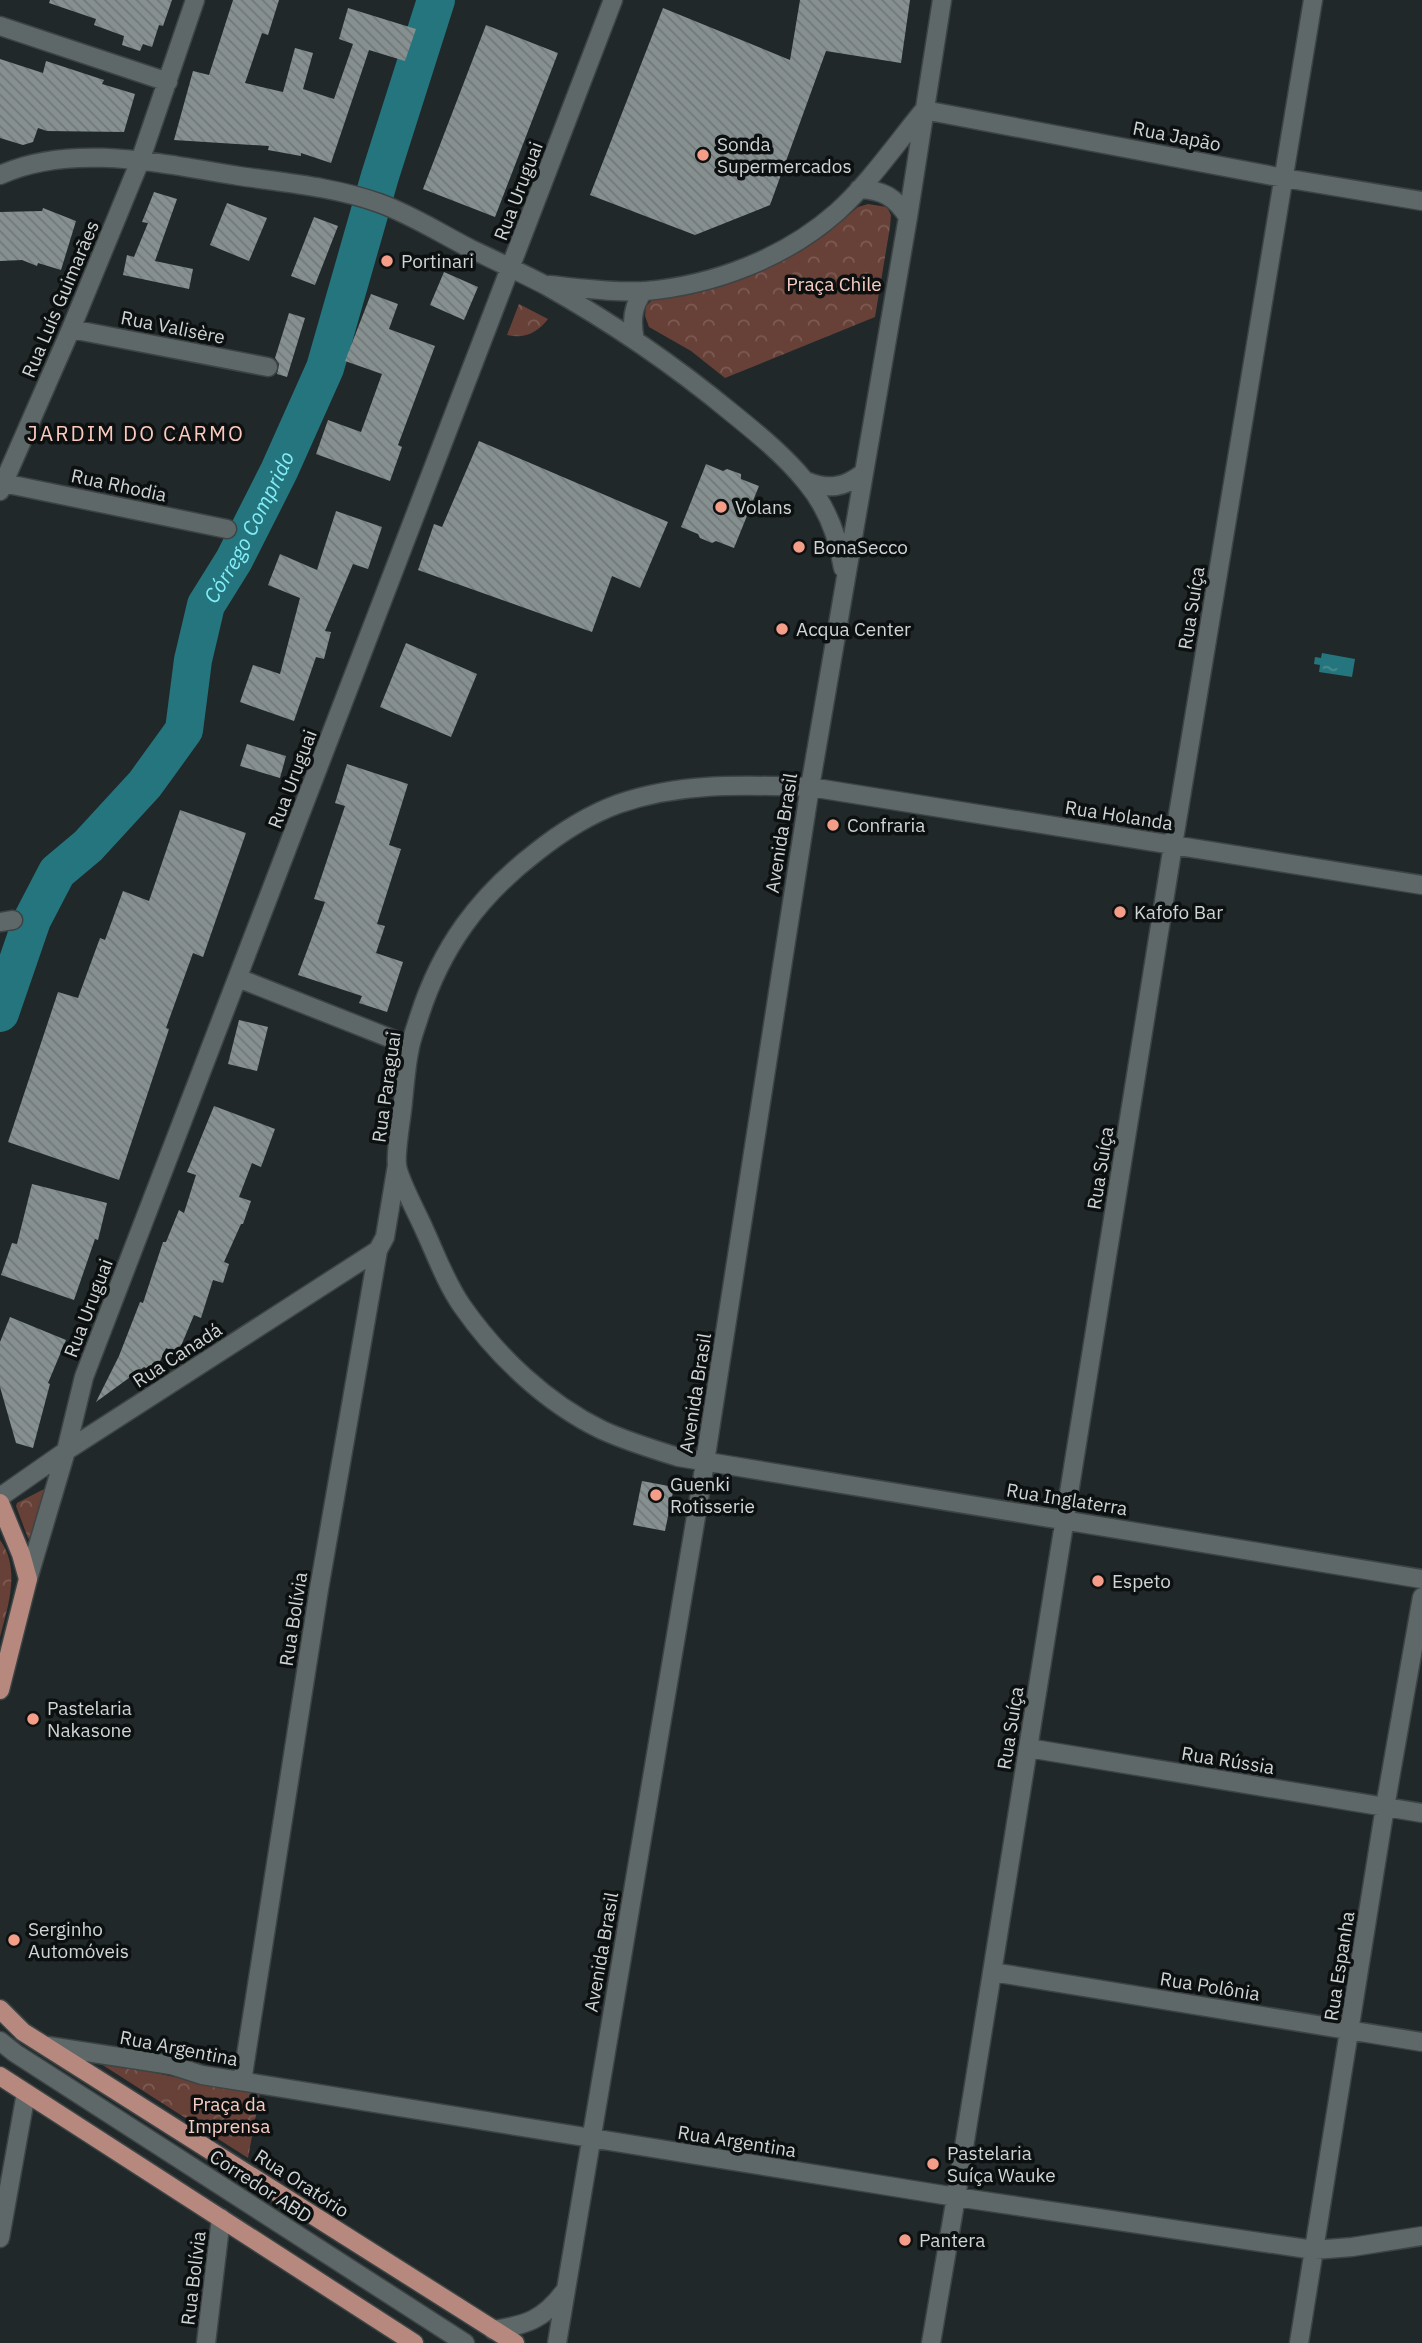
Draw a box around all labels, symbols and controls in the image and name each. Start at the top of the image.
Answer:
street label: Rua Japão [1131,116,1223,156]
place label: Sonda Supermercados [717,132,852,178]
street label: Rua Uruguai [488,138,548,244]
marker: Sonda Supermercados [695,147,711,163]
street label: Rua Luís Guimarães [16,217,104,381]
place label: Portinari [401,249,474,273]
marker: Portinari [379,253,395,269]
park label: Praça Chile [786,272,882,296]
street label: Rua Valisère [119,305,227,349]
district label: JARDIM DO CARMO [27,419,245,447]
water label: Córrego Comprido [197,446,300,608]
street label: Rua Rhodia [69,463,169,507]
place label: Volans [735,495,792,519]
marker: Volans [713,499,729,515]
place label: BonaSecco [813,535,908,559]
marker: BonaSecco [791,539,807,555]
street label: Rua Suíça [1173,565,1209,651]
place label: Acqua Center [796,617,911,641]
marker: Acqua Center [774,621,790,637]
street label: Rua Uruguai [262,726,322,832]
street label: Avenida Brasil [760,771,802,895]
street label: Rua Holanda [1063,795,1175,835]
place label: Confraria [847,813,925,837]
marker: Confraria [825,817,841,833]
place label: Kafofo Bar [1134,900,1223,924]
marker: Kafofo Bar [1112,904,1128,920]
street label: Rua Paraguai [366,1030,406,1144]
street label: Rua Suíça [1082,1125,1118,1211]
street label: Rua Uruguai [58,1255,118,1361]
street label: Rua Canadá [128,1317,226,1393]
street label: Avenida Brasil [674,1331,716,1455]
place label: Guenki Rotisserie [670,1472,755,1518]
street label: Rua Inglaterra [1005,1478,1129,1520]
marker: Guenki Rotisserie [648,1487,664,1503]
place label: Espeto [1112,1569,1171,1593]
street label: Rua Bolívia [274,1570,312,1668]
marker: Espeto [1090,1573,1106,1589]
street label: Rua Suíça [992,1685,1028,1771]
place label: Pastelaria Nakasone [47,1696,132,1742]
marker: Pastelaria Nakasone [25,1711,41,1727]
street label: Rua Rússia [1180,1741,1276,1779]
street label: Avenida Brasil [579,1890,623,2014]
street label: Rua Espanha [1318,1909,1360,2023]
place label: Serginho Automóveis [28,1917,129,1963]
marker: Serginho Automóveis [6,1932,22,1948]
street label: Rua Polônia [1158,1966,1262,2006]
street label: Rua Argentina [118,2025,240,2071]
park label: Praça da Imprensa [188,2092,270,2138]
street label: Rua Argentina [676,2120,798,2162]
place label: Pastelaria Suíça Wauke [947,2141,1056,2187]
street label: Corredor ABD [205,2144,317,2228]
street label: Rua Oratório [250,2144,354,2222]
marker: Pastelaria Suíça Wauke [925,2156,941,2172]
place label: Pantera [919,2228,985,2252]
street label: Rua Bolívia [175,2229,211,2327]
marker: Pantera [897,2232,913,2248]

